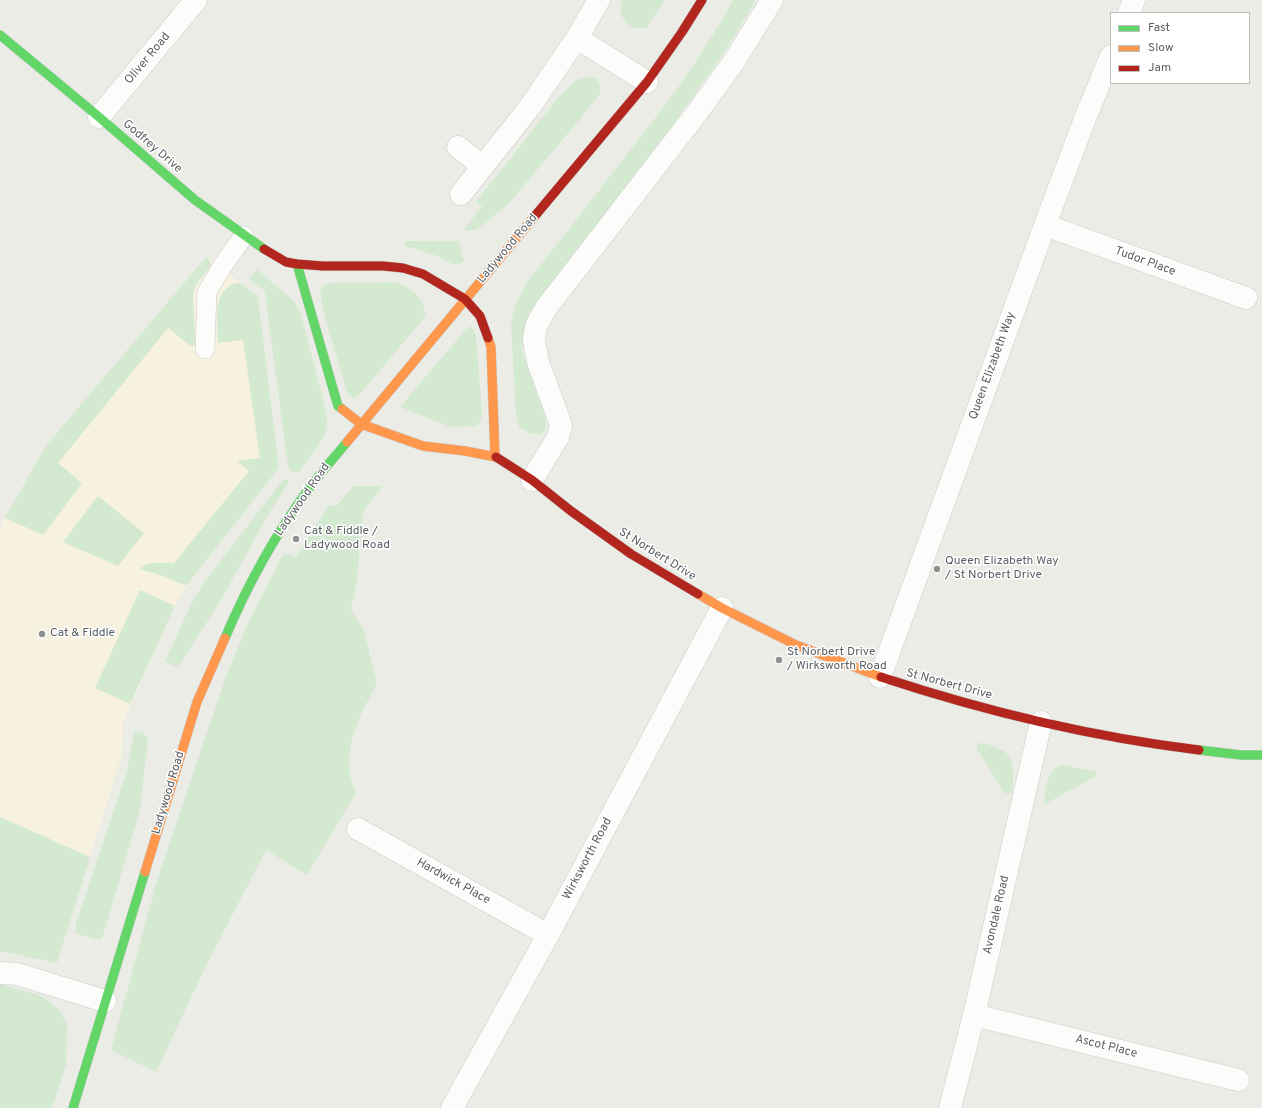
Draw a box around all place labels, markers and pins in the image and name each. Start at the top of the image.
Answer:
place label: Cat & Fiddle / Ladywood Road [304,525,390,553]
marker: Cat & Fiddle / Ladywood Road [291,534,301,544]
place label: Queen Elizabeth Way / St Norbert Drive [945,555,1059,583]
marker: Queen Elizabeth Way / St Norbert Drive [932,564,942,574]
place label: Cat & Fiddle [50,627,115,641]
marker: Cat & Fiddle [37,629,47,639]
place label: St Norbert Drive / Wirksworth Road [787,646,887,674]
marker: St Norbert Drive / Wirksworth Road [774,655,784,665]

